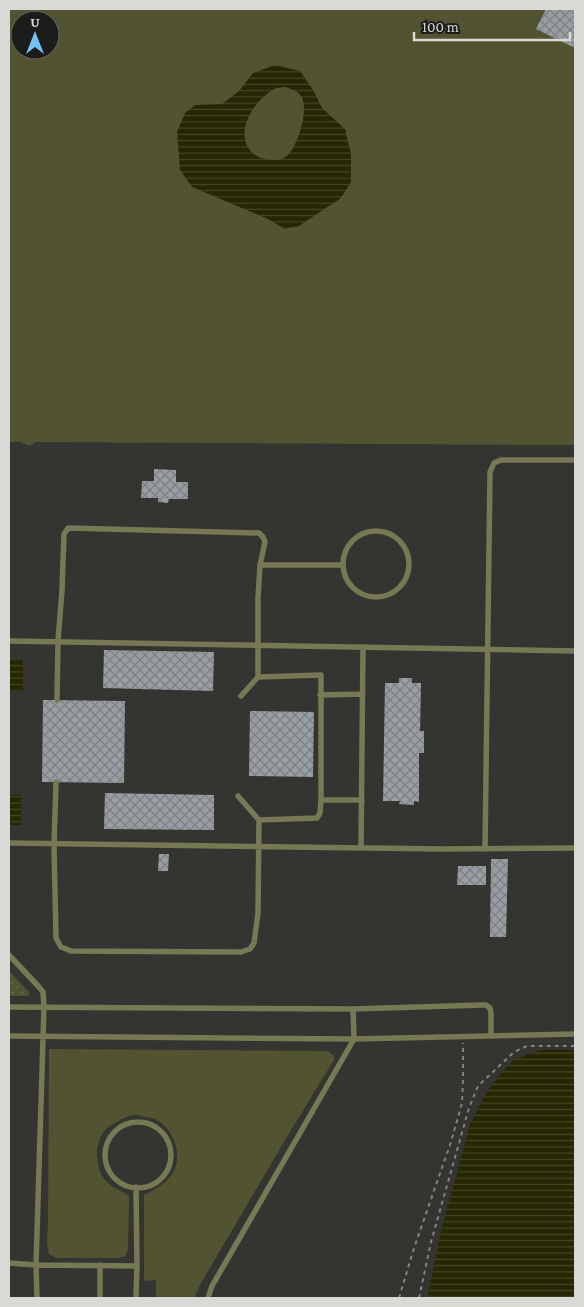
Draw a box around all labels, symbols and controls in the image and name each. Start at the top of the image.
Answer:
north arrow [10,10,60,60]
scale bar [414,10,570,42]
text: U [30,14,40,30]
text: 100 m [422,19,459,35]

